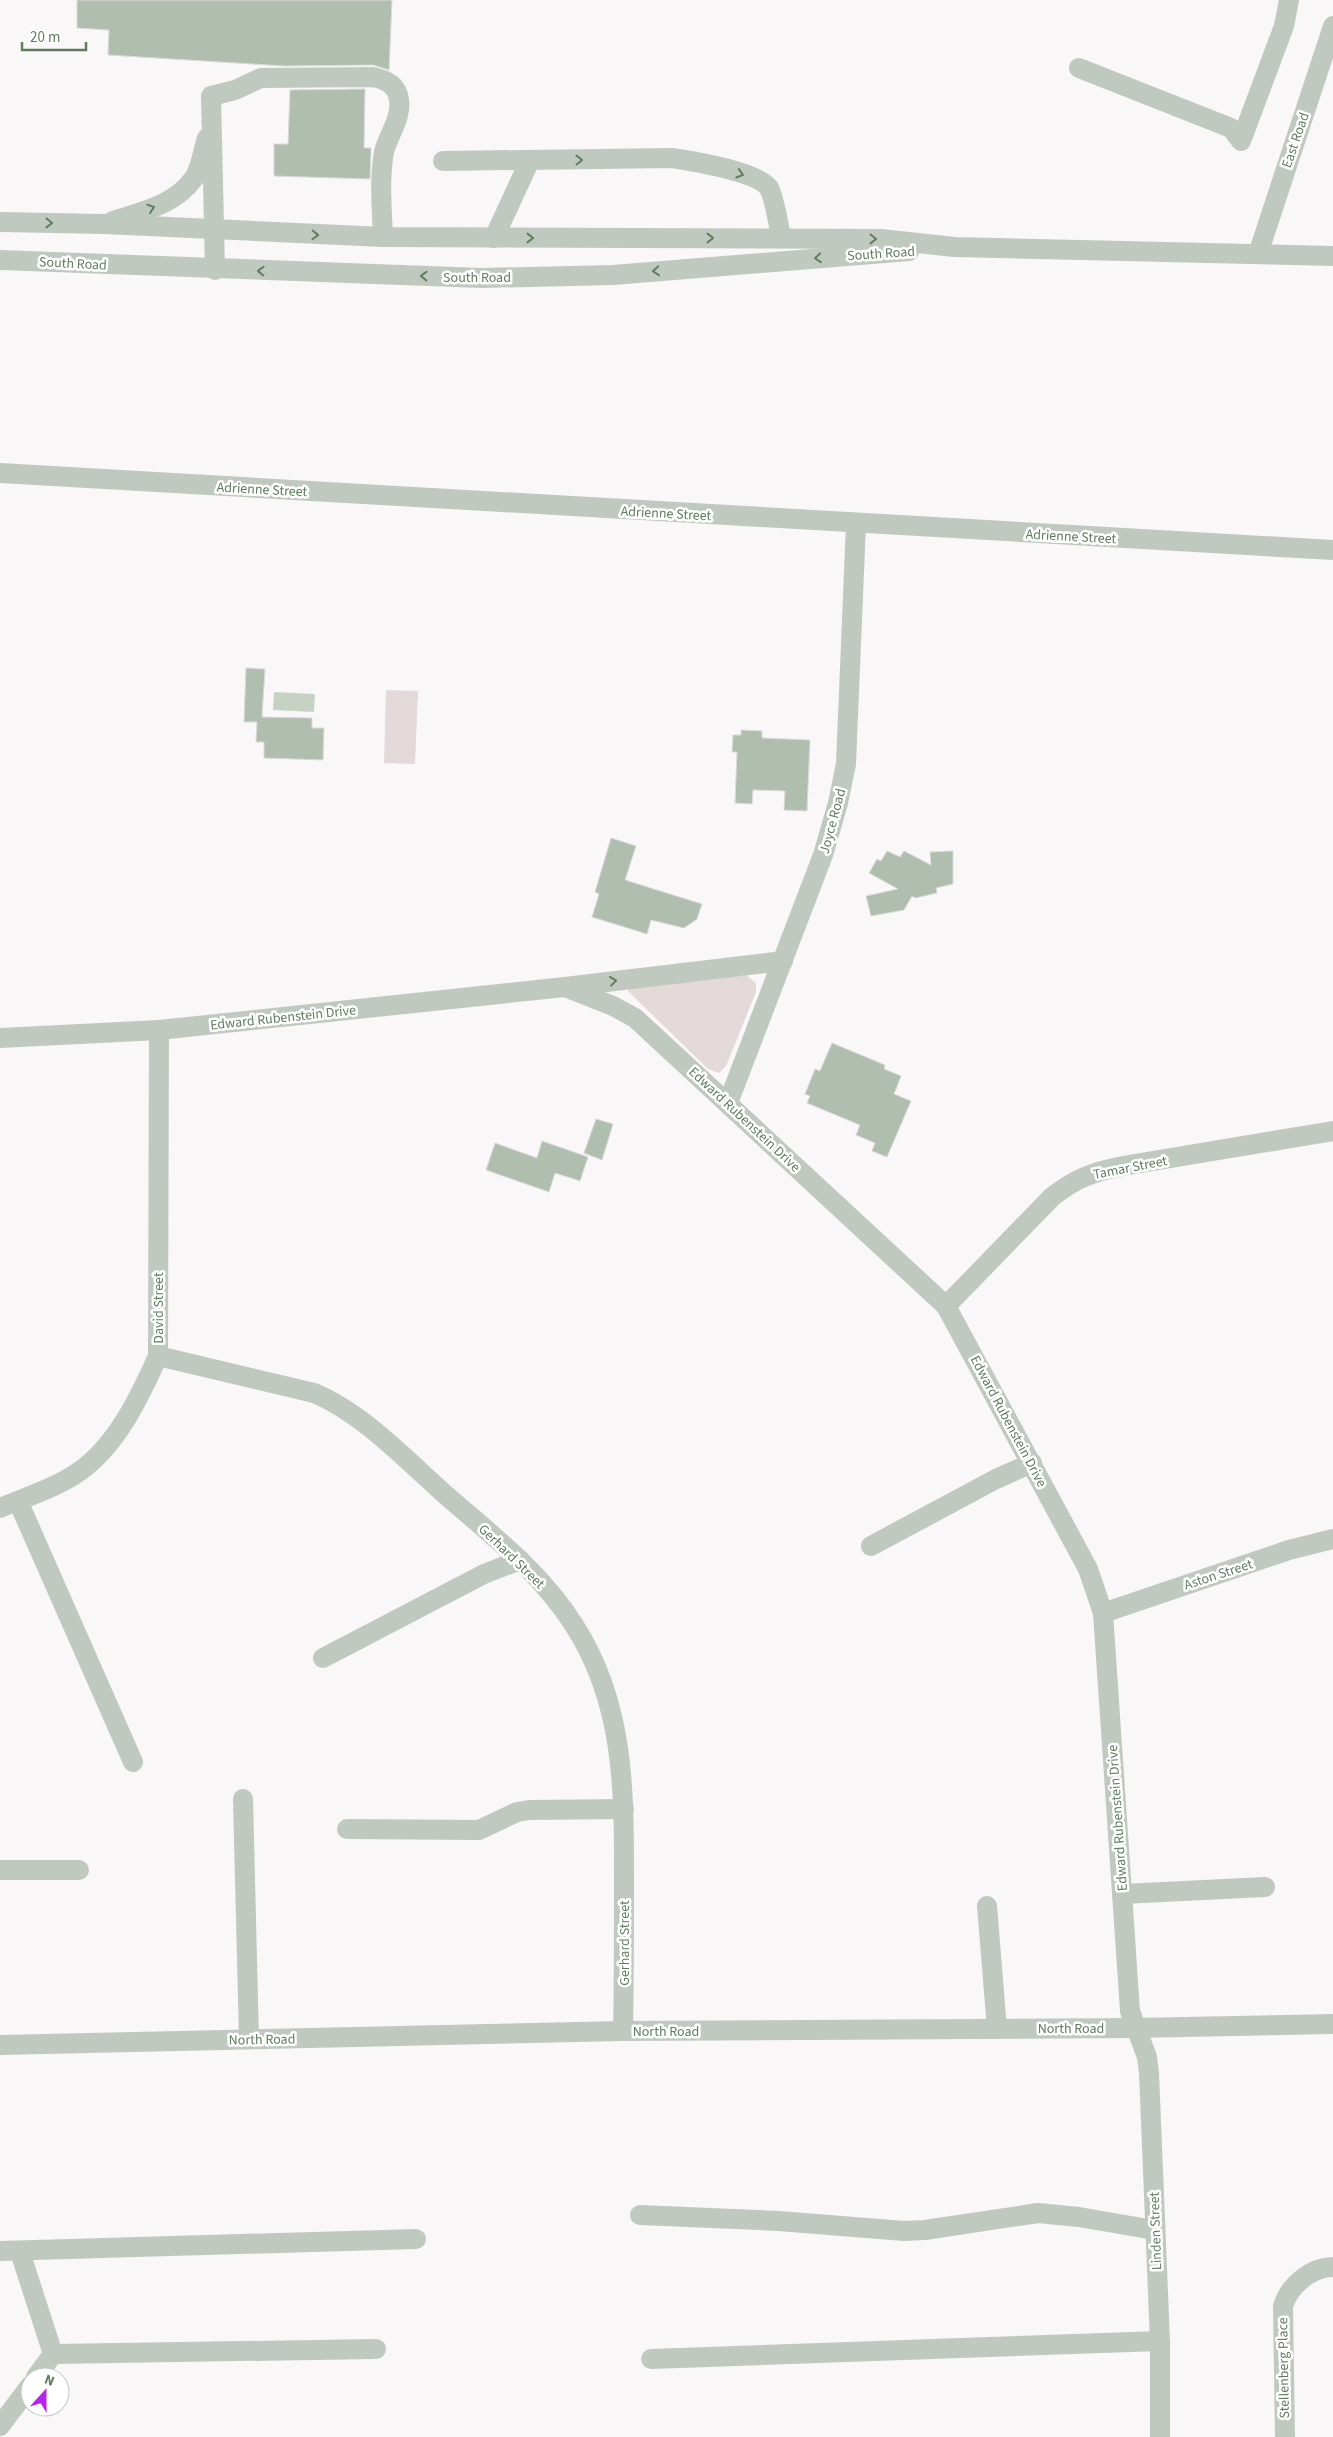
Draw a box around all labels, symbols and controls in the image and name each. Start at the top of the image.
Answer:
scale bar [22,20,86,52]
text: 20 m [30,27,60,48]
street label: East Road [1277,110,1315,171]
one-way arrow [575,154,583,165]
one-way arrow [735,168,743,178]
one-way arrow [146,204,154,214]
one-way arrow [45,218,53,228]
one-way arrow [312,229,320,240]
one-way arrow [527,233,535,243]
one-way arrow [707,233,715,243]
one-way arrow [870,234,877,244]
street label: South Road [847,242,916,266]
street label: South Road [39,252,107,276]
one-way arrow [814,252,822,263]
one-way arrow [257,266,264,276]
one-way arrow [652,266,660,277]
street label: South Road [443,268,511,288]
one-way arrow [419,271,427,281]
street label: Adrienne Street [216,478,308,502]
street label: Adrienne Street [620,502,712,526]
street label: Adrienne Street [1025,525,1117,549]
street label: Joyce Road [815,787,851,856]
one-way arrow [610,976,618,987]
street label: Edward Rubenstein Drive [209,1000,357,1036]
street label: Edward Rubenstein Drive [684,1062,805,1177]
street label: Tamar Street [1092,1151,1169,1185]
street label: David Street [149,1272,169,1344]
street label: Edward Rubenstein Drive [965,1352,1051,1491]
street label: Gerhard Street [474,1520,549,1594]
street label: Aston Street [1181,1554,1255,1595]
street label: Edward Rubenstein Drive [1103,1744,1133,1892]
street label: Gerhard Street [615,1900,635,1986]
street label: North Road [1038,2019,1104,2039]
street label: North Road [633,2022,699,2042]
street label: North Road [228,2029,296,2051]
street label: Linden Street [1145,2191,1167,2270]
street label: Stellenberg Place [1273,2317,1295,2419]
north arrow [20,2367,70,2417]
text: N [41,2370,57,2392]

